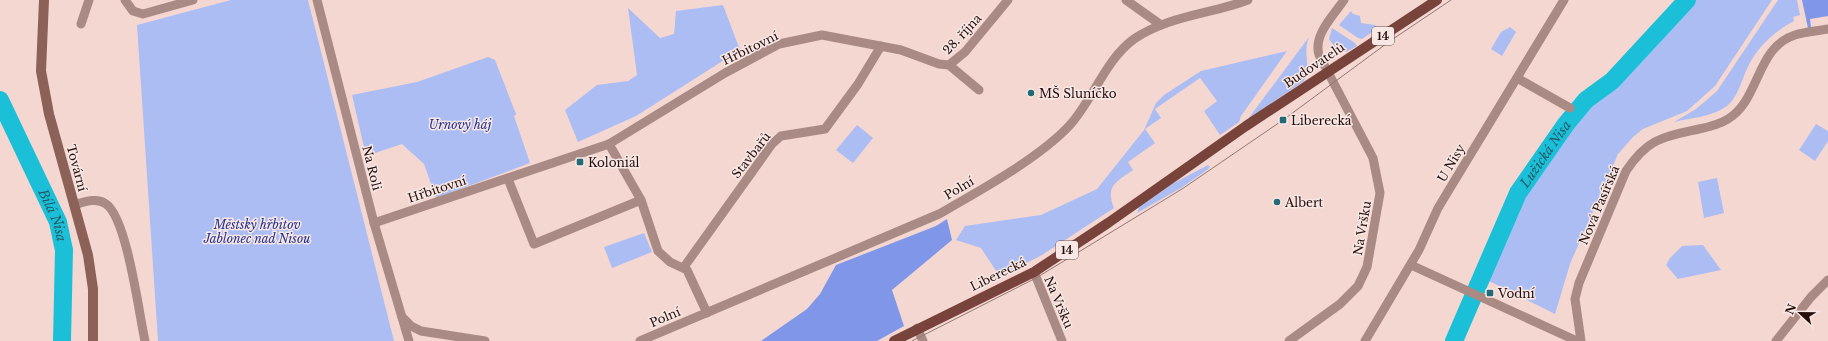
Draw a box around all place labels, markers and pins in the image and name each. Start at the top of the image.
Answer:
place label: MŠ Sluníčko [1039,85,1117,101]
marker: MŠ Sluníčko [1026,88,1036,98]
place label: Liberecká [1291,113,1352,128]
marker: Liberecká [1278,115,1288,125]
place label: Koloniál [588,155,640,170]
marker: Koloniál [575,157,585,167]
place label: Albert [1284,195,1324,210]
marker: Albert [1272,197,1282,207]
place label: Vodní [1497,286,1536,301]
marker: Vodní [1485,288,1495,298]

